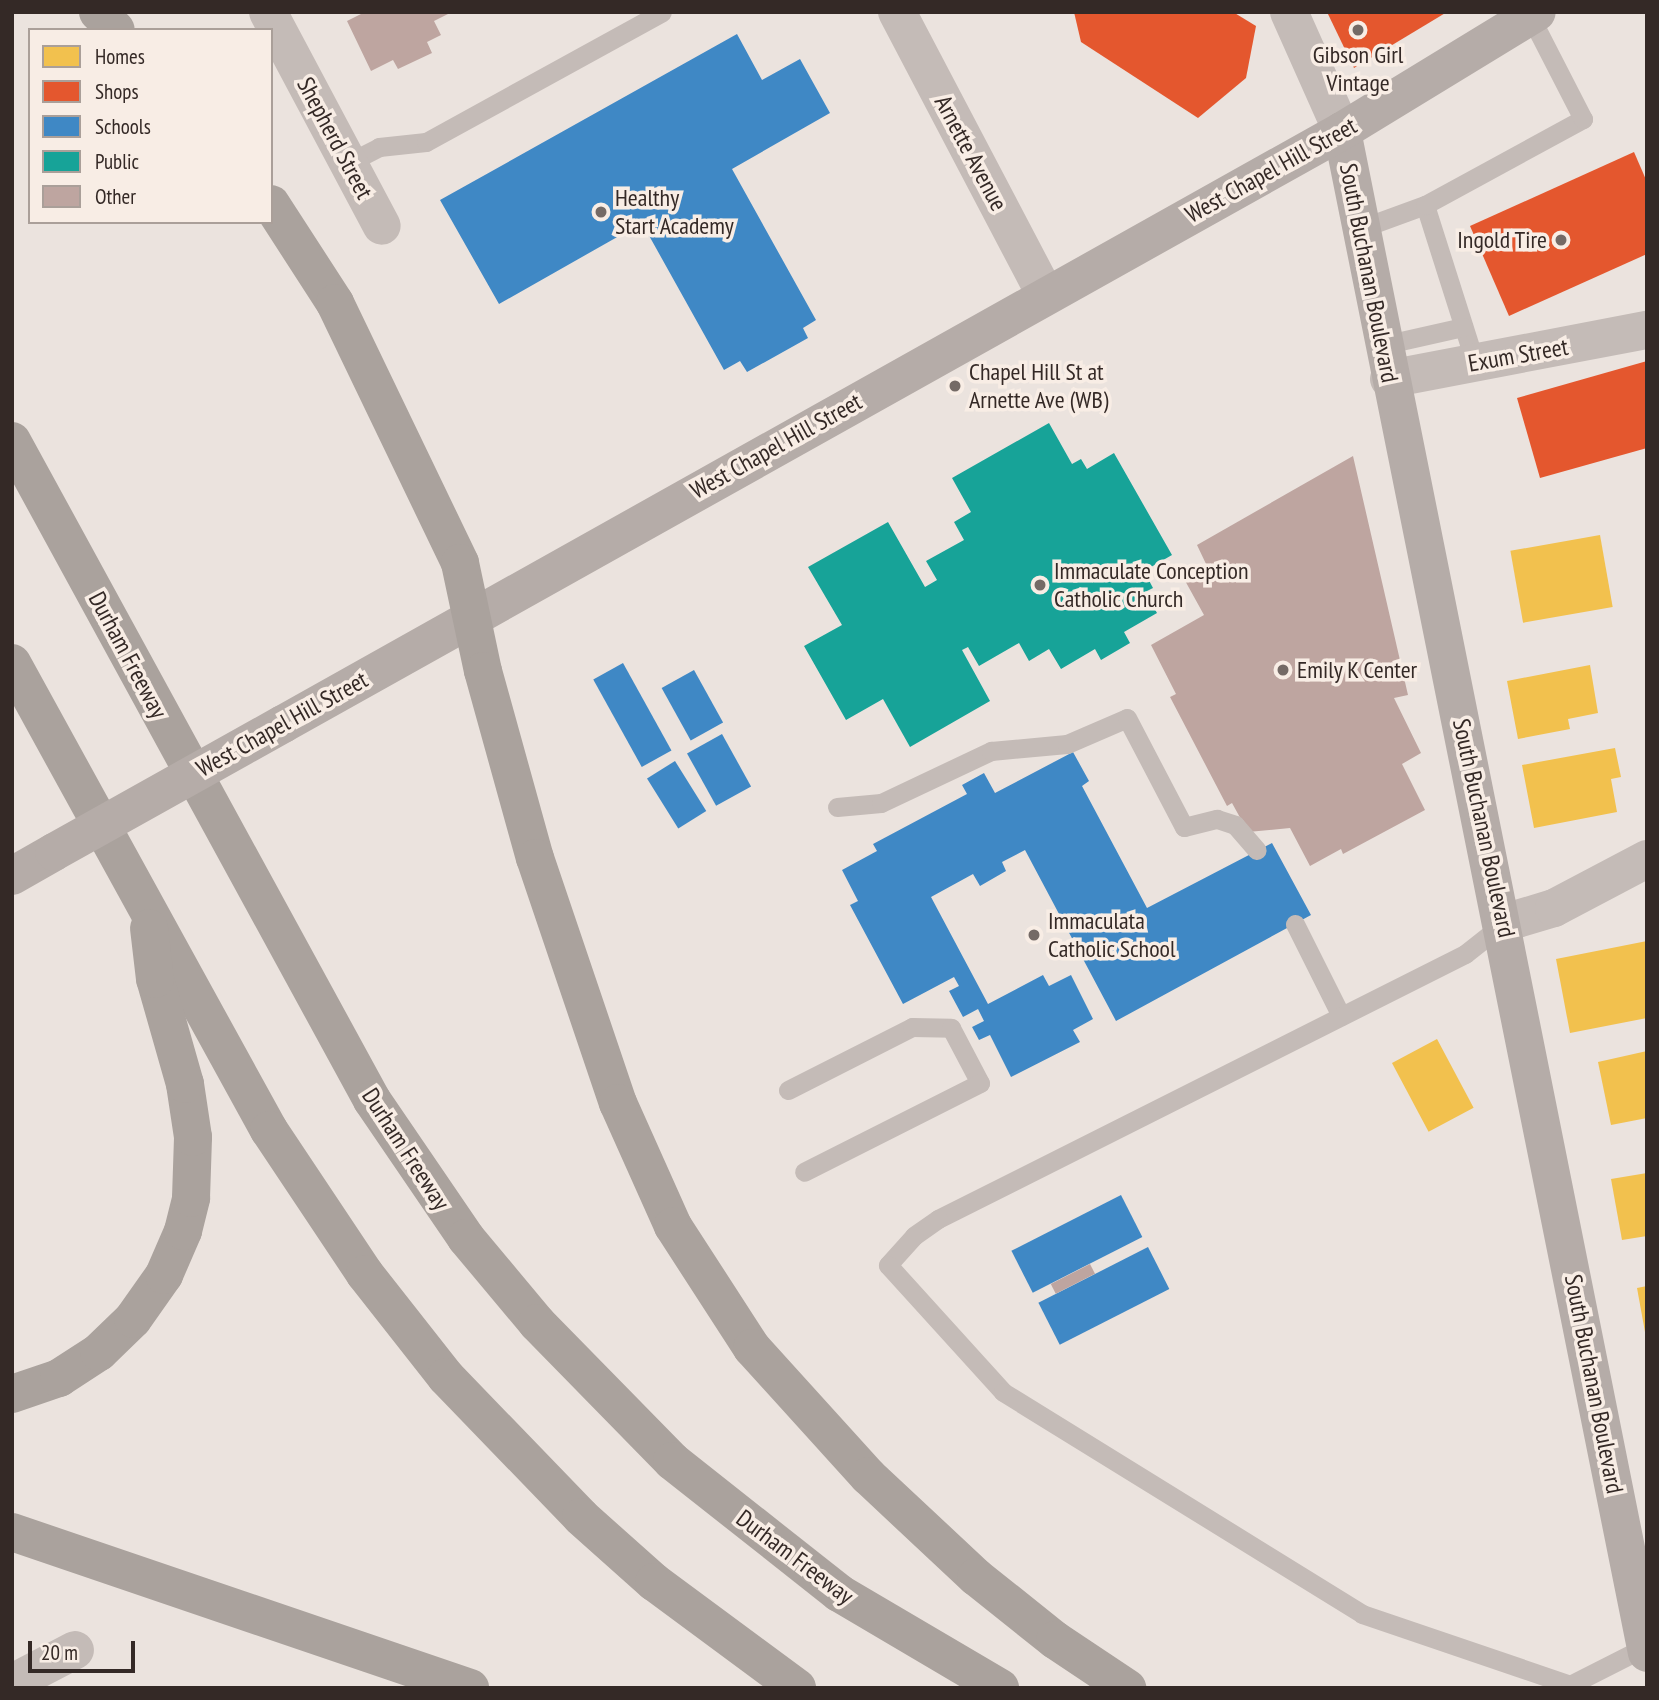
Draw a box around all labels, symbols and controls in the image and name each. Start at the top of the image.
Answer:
marker: Gibson Girl Vintage [1350,22,1366,38]
legend [28,28,273,224]
place label: Gibson Girl Vintage [1313,41,1403,97]
text: Homes [95,43,145,70]
street label: Shepherd Street [291,72,379,204]
text: Shops [95,78,139,105]
street label: Arnette Avenue [928,90,1014,216]
street label: West Chapel Hill Street [1180,111,1362,229]
text: Schools [95,113,151,140]
text: Public [95,148,139,175]
street label: South Buchanan Boulevard [1334,161,1404,385]
text: Other [95,183,136,210]
place label: Healthy Start Academy [615,184,734,240]
marker: Healthy Start Academy [593,204,609,220]
place label: Ingold Tire [1457,226,1547,254]
marker: Ingold Tire [1553,232,1569,248]
street label: Exum Street [1466,332,1570,378]
place label: Chapel Hill St at Arnette Ave (WB) [969,358,1109,414]
marker: Chapel Hill St at Arnette Ave (WB) [947,378,963,394]
street label: West Chapel Hill Street [685,387,867,505]
place label: Immaculate Conception Catholic Church [1054,557,1248,613]
marker: Immaculate Conception Catholic Church [1032,577,1048,593]
street label: Durham Freeway [83,587,173,723]
place label: Emily K Center [1297,656,1418,684]
marker: Emily K Center [1275,662,1291,678]
street label: West Chapel Hill Street [191,665,373,783]
street label: South Buchanan Boulevard [1447,716,1521,940]
place label: Immaculata Catholic School [1048,907,1176,963]
marker: Immaculata Catholic School [1026,927,1042,943]
street label: Durham Freeway [356,1083,456,1215]
street label: South Buchanan Boulevard [1559,1272,1629,1496]
street label: Durham Freeway [731,1504,859,1610]
scale bar [32,1626,138,1670]
text: 20 m [41,1639,78,1666]

